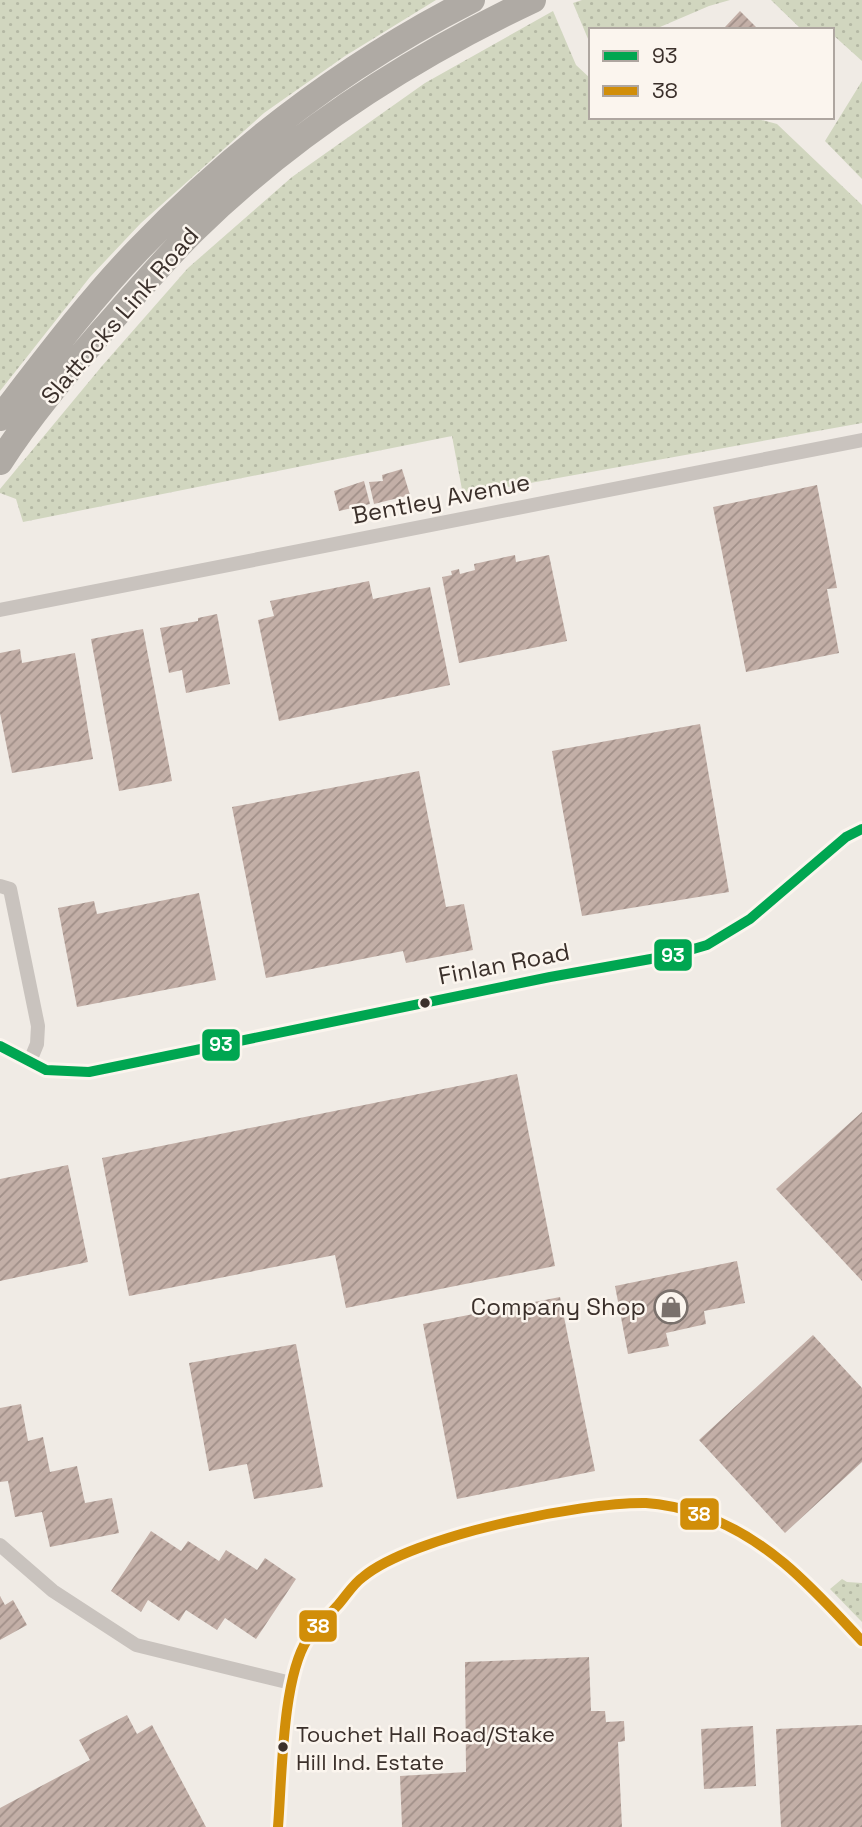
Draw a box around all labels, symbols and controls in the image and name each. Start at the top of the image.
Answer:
legend [589,28,834,119]
text: 93 [652,42,678,69]
text: 38 [652,77,678,104]
street label: Slattocks Link Road [34,220,205,411]
street label: Bentley Avenue [349,466,533,531]
street label: Finlan Road [436,936,572,991]
line badge: 93 [653,938,693,972]
text: 93 [661,943,685,968]
unlabelled marker [418,996,432,1010]
line badge: 93 [201,1028,241,1062]
text: 93 [209,1032,233,1057]
shop icon: Company Shop [652,1288,690,1326]
place label: Company Shop [471,1291,646,1322]
line badge: 38 [679,1497,720,1531]
text: 38 [688,1502,710,1527]
line badge: 38 [298,1609,338,1643]
text: 38 [307,1614,329,1639]
place label: Touchet Hall Road/Stake Hill Ind. Estate [296,1720,555,1776]
marker: Touchet Hall Road/Stake Hill Ind. Estate [276,1740,290,1754]

